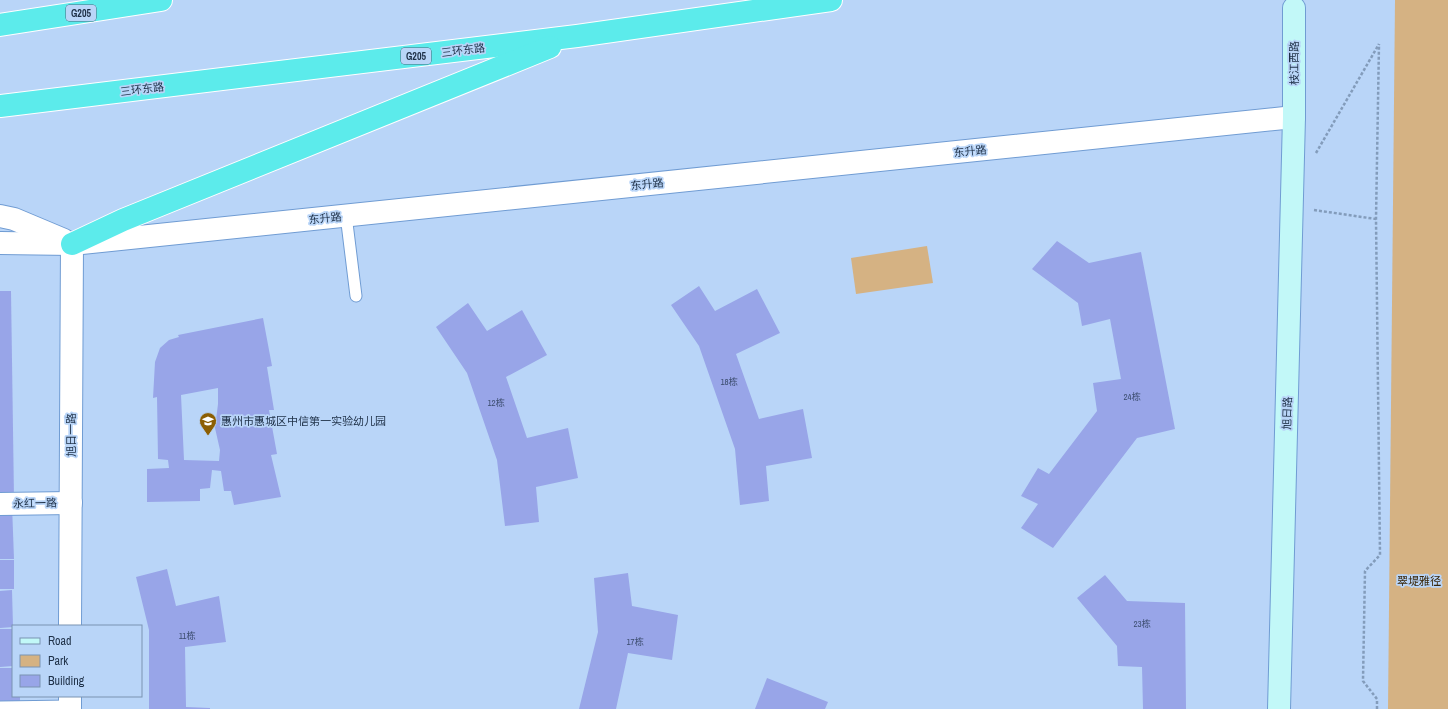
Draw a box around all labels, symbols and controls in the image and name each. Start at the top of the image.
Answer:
road number: G205 [66,5,96,21]
street label: 三环东路 [440,40,486,60]
street label: 枝江西路 [1287,41,1301,85]
road number: G205 [401,48,431,64]
street label: 三环东路 [119,79,165,99]
street label: 东升路 [953,142,987,160]
street label: 东升路 [630,175,664,193]
street label: 东升路 [308,209,342,227]
house number: 18栋 [720,376,738,388]
house number: 24栋 [1123,391,1141,403]
street label: 旭日路 [1279,396,1295,430]
house number: 12栋 [487,397,505,409]
school or university icon: 惠州市惠城区中信第一实验幼儿园 [198,411,218,436]
street label: 旭日一路 [64,413,78,457]
place label: 惠州市惠城区中信第一实验幼儿园 [221,414,386,428]
street label: 永红一路 [13,496,57,510]
park label: 翠堤雅径 [1397,574,1441,588]
house number: 23栋 [1133,618,1151,630]
legend [12,625,142,697]
house number: 11栋 [179,630,195,642]
text: Road [48,633,72,649]
house number: 17栋 [626,636,644,648]
text: Park [48,653,68,669]
text: Building [48,673,85,689]

